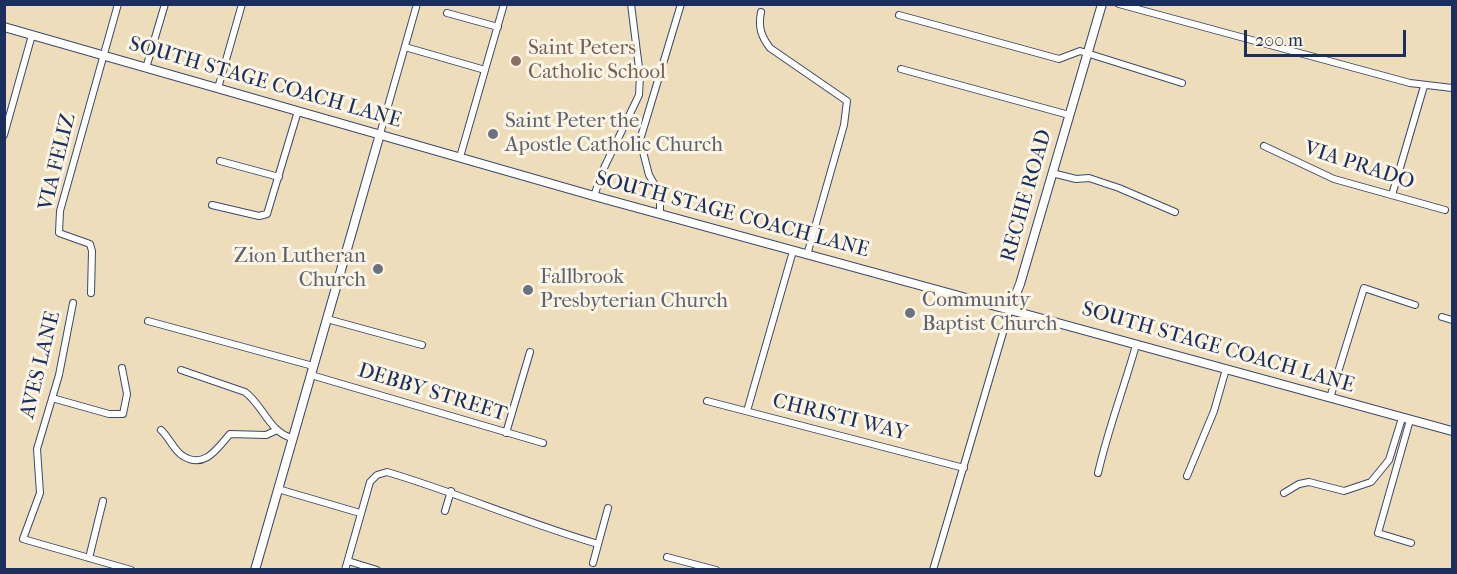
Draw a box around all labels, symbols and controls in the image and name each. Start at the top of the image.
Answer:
scale bar [1247,18,1409,56]
text: 200 m [1255,30,1303,51]
street label: SOUTH STAGE COACH LANE [126,32,404,134]
place label: Saint Peters Catholic School [528,36,666,86]
marker: Saint Peters Catholic School [509,54,523,68]
place label: Saint Peter the Apostle Catholic Church [505,109,723,159]
street label: VIA FELIZ [34,111,82,213]
marker: Saint Peter the Apostle Catholic Church [486,127,500,141]
street label: RECHE ROAD [996,127,1058,265]
street label: VIA PRADO [1301,136,1417,196]
street label: SOUTH STAGE COACH LANE [592,166,872,264]
place label: Zion Lutheran Church [234,244,366,294]
marker: Zion Lutheran Church [371,262,385,276]
place label: Fallbrook Presbyterian Church [540,265,728,315]
marker: Fallbrook Presbyterian Church [521,283,535,297]
place label: Community Baptist Church [922,288,1058,338]
street label: SOUTH STAGE COACH LANE [1079,297,1357,399]
marker: Community Baptist Church [903,306,917,320]
street label: AVES LANE [16,309,66,421]
street label: DEBBY STREET [354,358,510,428]
street label: CHRISTI WAY [770,389,910,447]

